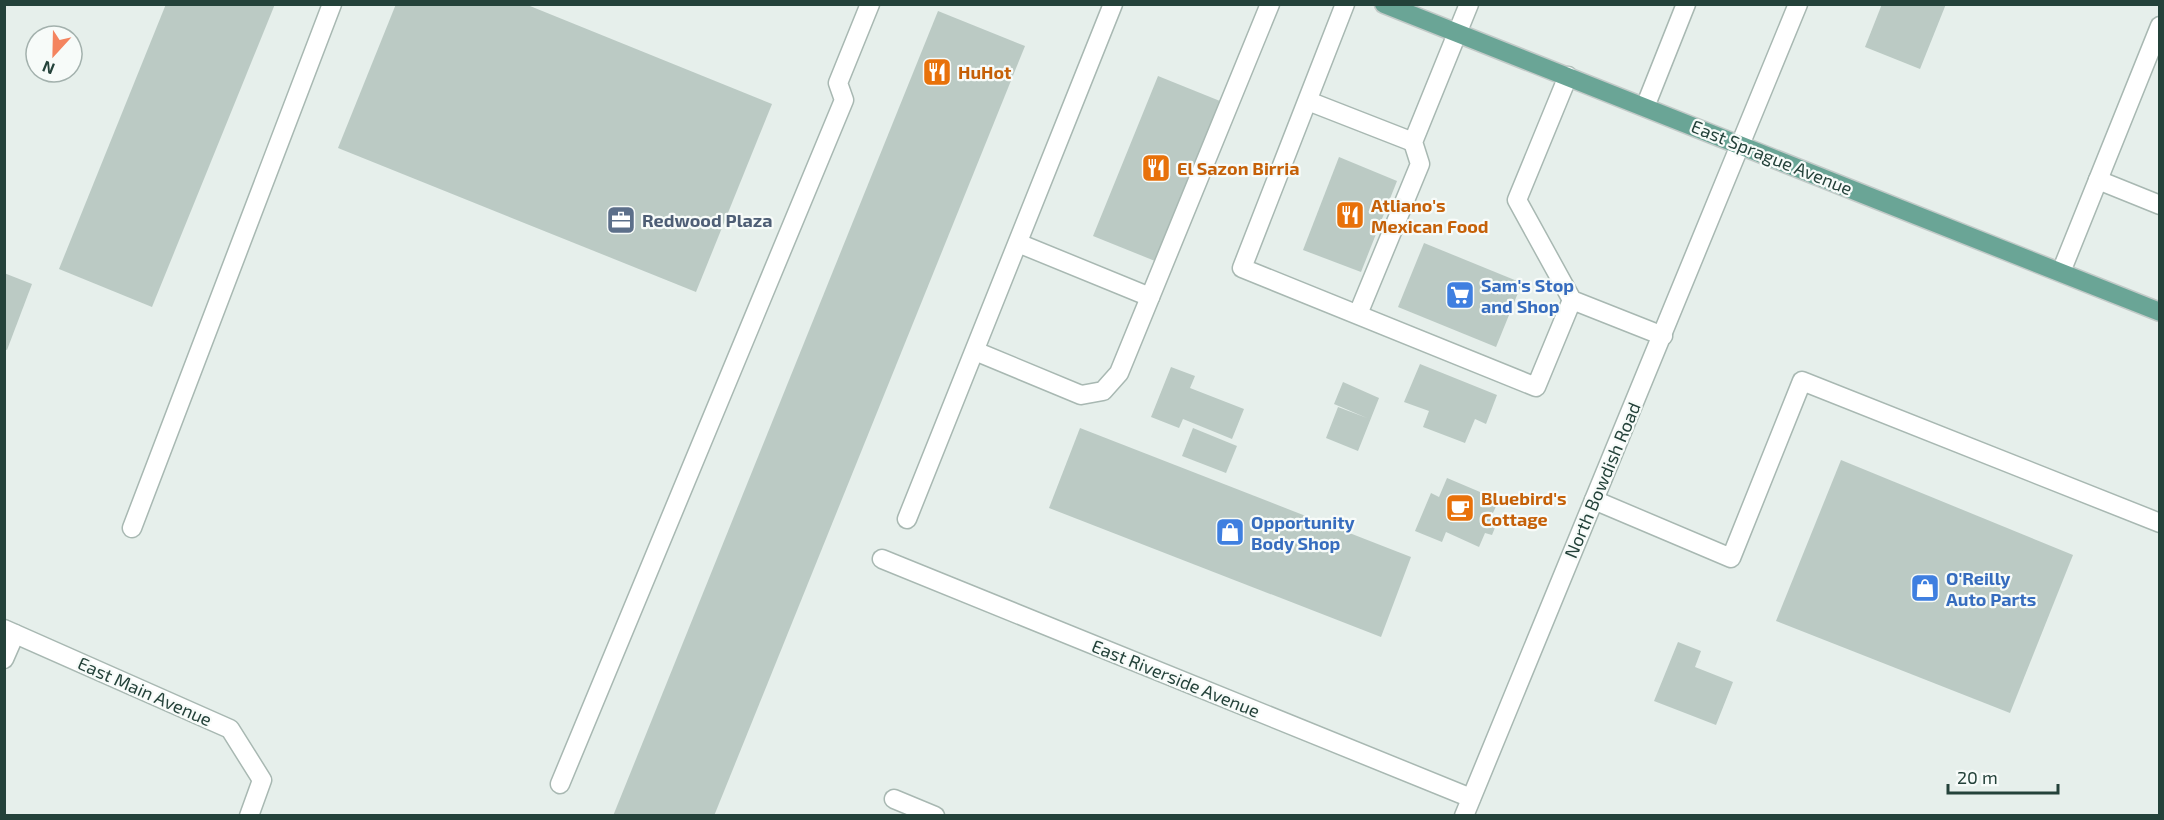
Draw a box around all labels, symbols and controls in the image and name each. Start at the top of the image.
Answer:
north arrow [24,24,84,84]
restaurant icon: HuHot [921,56,953,88]
text: N [39,57,57,79]
place label: HuHot [958,61,1012,83]
street label: East Sprague Avenue [1688,115,1856,199]
restaurant icon: El Sazon Birria [1140,152,1172,184]
place label: El Sazon Birria [1177,157,1299,179]
place label: Atliano's Mexican Food [1371,194,1489,237]
restaurant icon: Atliano's Mexican Food [1334,199,1366,231]
office icon: Redwood Plaza [605,204,637,236]
place label: Redwood Plaza [642,209,773,231]
place label: Sam's Stop and Shop [1481,274,1574,317]
supermarket icon: Sam's Stop and Shop [1444,279,1476,311]
street label: North Bowdish Road [1559,399,1645,561]
place label: Bluebird's Cottage [1481,487,1567,530]
cafe icon: Bluebird's Cottage [1444,492,1476,524]
place label: Opportunity Body Shop [1251,511,1356,554]
shop icon: Opportunity Body Shop [1214,516,1246,548]
place label: O'Reilly Auto Parts [1946,567,2036,610]
shop icon: O'Reilly Auto Parts [1909,572,1941,604]
street label: East Riverside Avenue [1089,634,1263,722]
street label: East Main Avenue [75,652,215,730]
scale bar [1948,757,2058,795]
text: 20 m [1957,766,1998,788]

